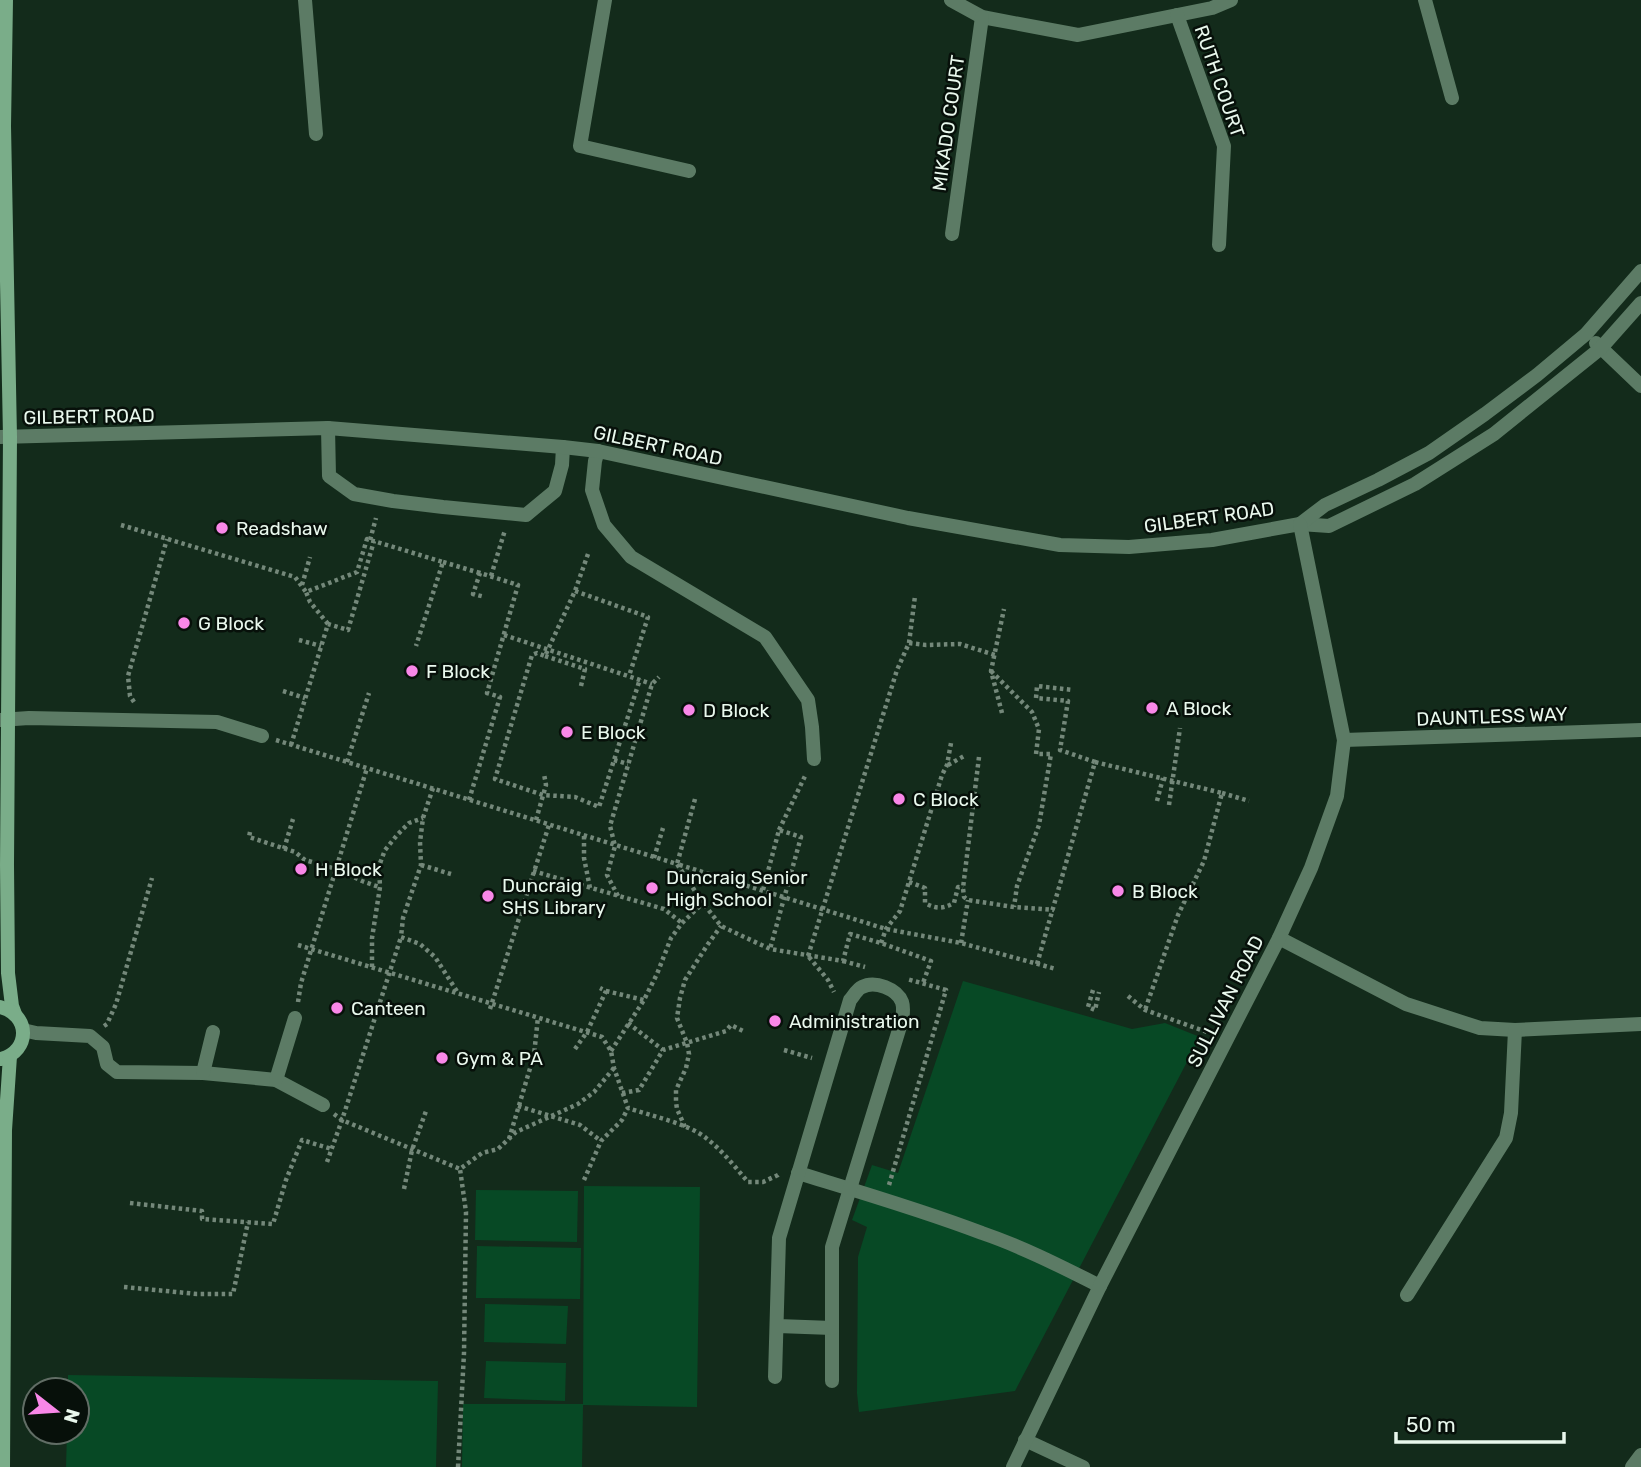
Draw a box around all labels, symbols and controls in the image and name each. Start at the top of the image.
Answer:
street label: RUTH COURT [1190,22,1249,140]
street label: MIKADO COURT [928,54,969,193]
street label: GILBERT ROAD [23,404,155,429]
street label: GILBERT ROAD [591,421,725,470]
street label: GILBERT ROAD [1142,497,1276,538]
place label: Readshaw [236,517,328,540]
marker: Readshaw [214,520,230,536]
place label: G Block [198,612,264,635]
marker: G Block [176,615,192,631]
place label: F Block [426,660,490,683]
marker: F Block [404,663,420,679]
place label: A Block [1166,697,1232,720]
place label: D Block [703,699,769,722]
marker: A Block [1144,700,1160,716]
marker: D Block [681,702,697,718]
street label: DAUNTLESS WAY [1416,702,1568,731]
place label: E Block [581,721,646,744]
marker: E Block [559,724,575,740]
place label: C Block [913,788,979,811]
marker: C Block [891,791,907,807]
place label: H Block [315,858,382,881]
marker: H Block [293,861,309,877]
place label: Duncraig Senior High School [666,866,808,911]
place label: Duncraig SHS Library [502,874,606,919]
marker: Duncraig Senior High School [644,880,660,896]
place label: B Block [1132,880,1198,903]
marker: B Block [1110,883,1126,899]
marker: Duncraig SHS Library [480,888,496,904]
street label: SULLIVAN ROAD [1182,932,1269,1071]
place label: Canteen [351,997,426,1020]
marker: Canteen [329,1000,345,1016]
place label: Administration [789,1010,920,1033]
marker: Administration [767,1013,783,1029]
place label: Gym & PA [456,1047,543,1070]
marker: Gym & PA [434,1050,450,1066]
north arrow [21,1376,91,1446]
scale bar [1396,1400,1564,1444]
text: N [59,1406,85,1426]
text: 50 m [1406,1412,1456,1437]

